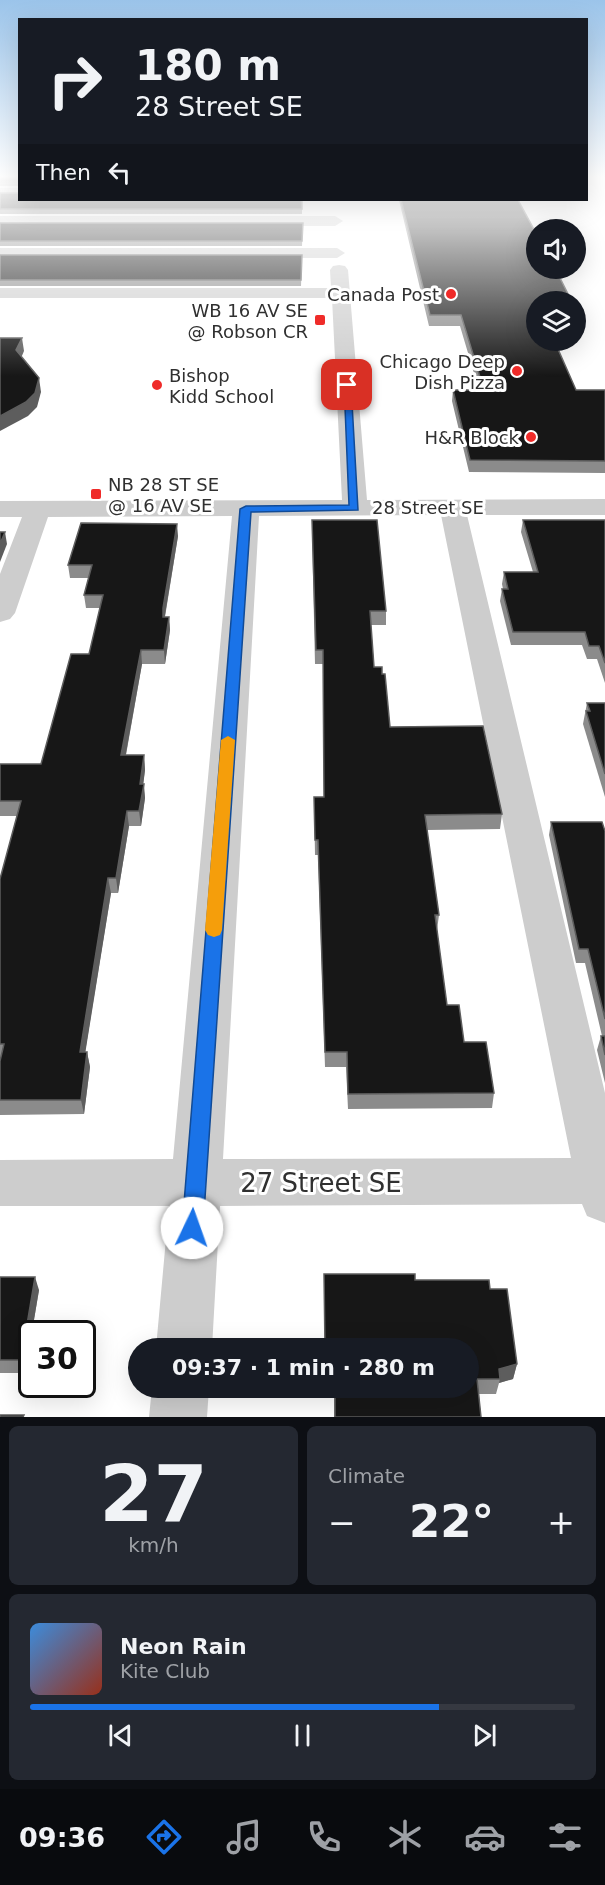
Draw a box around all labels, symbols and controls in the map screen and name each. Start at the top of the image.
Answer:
text: 180 m [135,41,281,90]
icon: right [36,42,114,120]
text: 28 Street SE [135,91,303,122]
icon: left [103,156,136,189]
text: Then [36,160,91,185]
map controls [526,219,586,351]
button: sound [526,219,586,279]
place label: Canada Post [327,284,439,305]
marker: Canada Post [444,287,458,301]
button: layers [526,291,586,351]
place label: WB 16 AV SE @ Robson CR [188,300,308,342]
marker: WB 16 AV SE @ Robson CR [313,313,327,327]
place label: Chicago Deep Dish Pizza [380,351,505,393]
pin [321,359,372,410]
marker: Chicago Deep Dish Pizza [510,364,524,378]
place label: Bishop Kidd School [169,365,274,407]
icon: arrive [330,368,363,401]
marker: Bishop Kidd School [150,378,164,392]
place label: H&R Block [425,427,520,448]
marker: H&R Block [524,430,538,444]
place label: NB 28 ST SE @ 16 AV SE [108,474,219,516]
marker: NB 28 ST SE @ 16 AV SE [89,487,103,501]
street label: 28 Street SE [372,497,484,518]
street label: 27 Street SE [240,1168,402,1198]
position arrow [160,1196,224,1260]
speed limit sign: 30 [18,1320,96,1398]
text: 09:37 · 1 min · 280 m [172,1355,435,1380]
text: 27 [99,1449,208,1539]
text: Climate [328,1464,405,1488]
text: 22° [409,1495,494,1548]
text: − [328,1503,356,1542]
text: + [547,1503,575,1542]
text: km/h [128,1533,179,1557]
text: Neon Rain [120,1634,247,1659]
text: Kite Club [120,1659,210,1683]
icon: previous [104,1719,137,1752]
icon: pause [286,1719,319,1752]
icon: next [468,1719,501,1752]
icon: directions [143,1816,185,1858]
icon: music [223,1816,265,1858]
icon: phone [303,1816,345,1858]
icon: climate [384,1816,426,1858]
icon: car [464,1816,506,1858]
icon: filters [544,1816,586,1858]
text: 09:36 [19,1822,105,1853]

